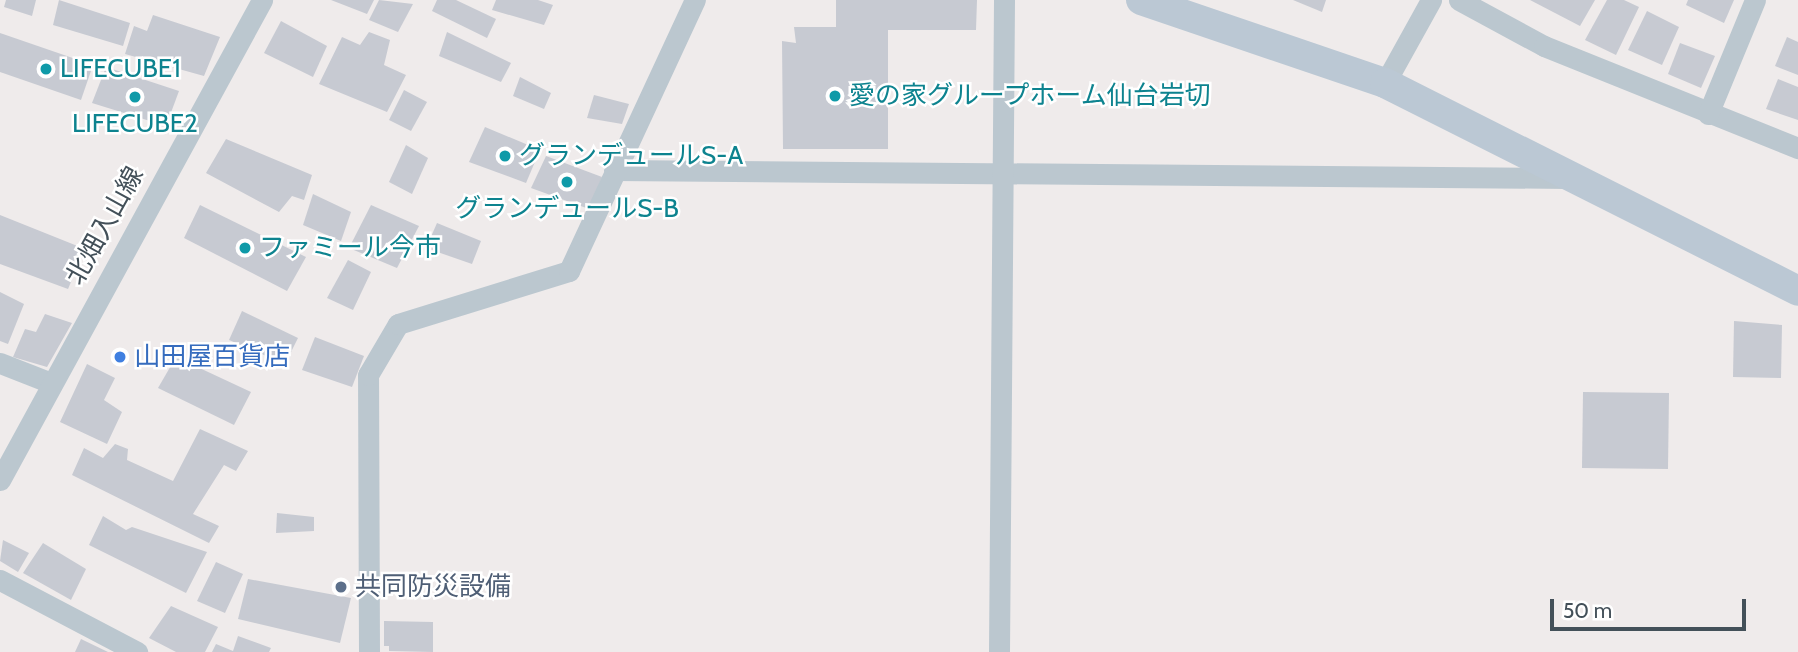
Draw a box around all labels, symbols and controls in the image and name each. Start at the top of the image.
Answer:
place label: LIFECUBE1 [60,53,181,85]
marker: LIFECUBE1 [38,61,54,77]
place label: 愛の家グループホーム仙台岩切 [849,80,1213,112]
marker: 愛の家グループホーム仙台岩切 [827,88,843,104]
marker: LIFECUBE2 [127,89,143,105]
place label: LIFECUBE2 [72,108,198,140]
place label: グランデュールS-A [519,140,743,172]
marker: グランデュールS-A [497,148,513,164]
street label: 北畑入山線 [60,162,150,290]
marker: グランデュールS-B [559,174,575,190]
place label: グランデュールS-B [455,193,679,225]
place label: ファミール今市 [259,232,441,264]
marker: ファミール今市 [237,240,253,256]
place label: 山田屋百貨店 [134,341,290,373]
marker: 山田屋百貨店 [112,349,128,365]
place label: 共同防災設備 [355,571,511,603]
marker: 共同防災設備 [333,579,349,595]
scale bar [1553,586,1749,630]
text: 50 m [1563,598,1612,623]

